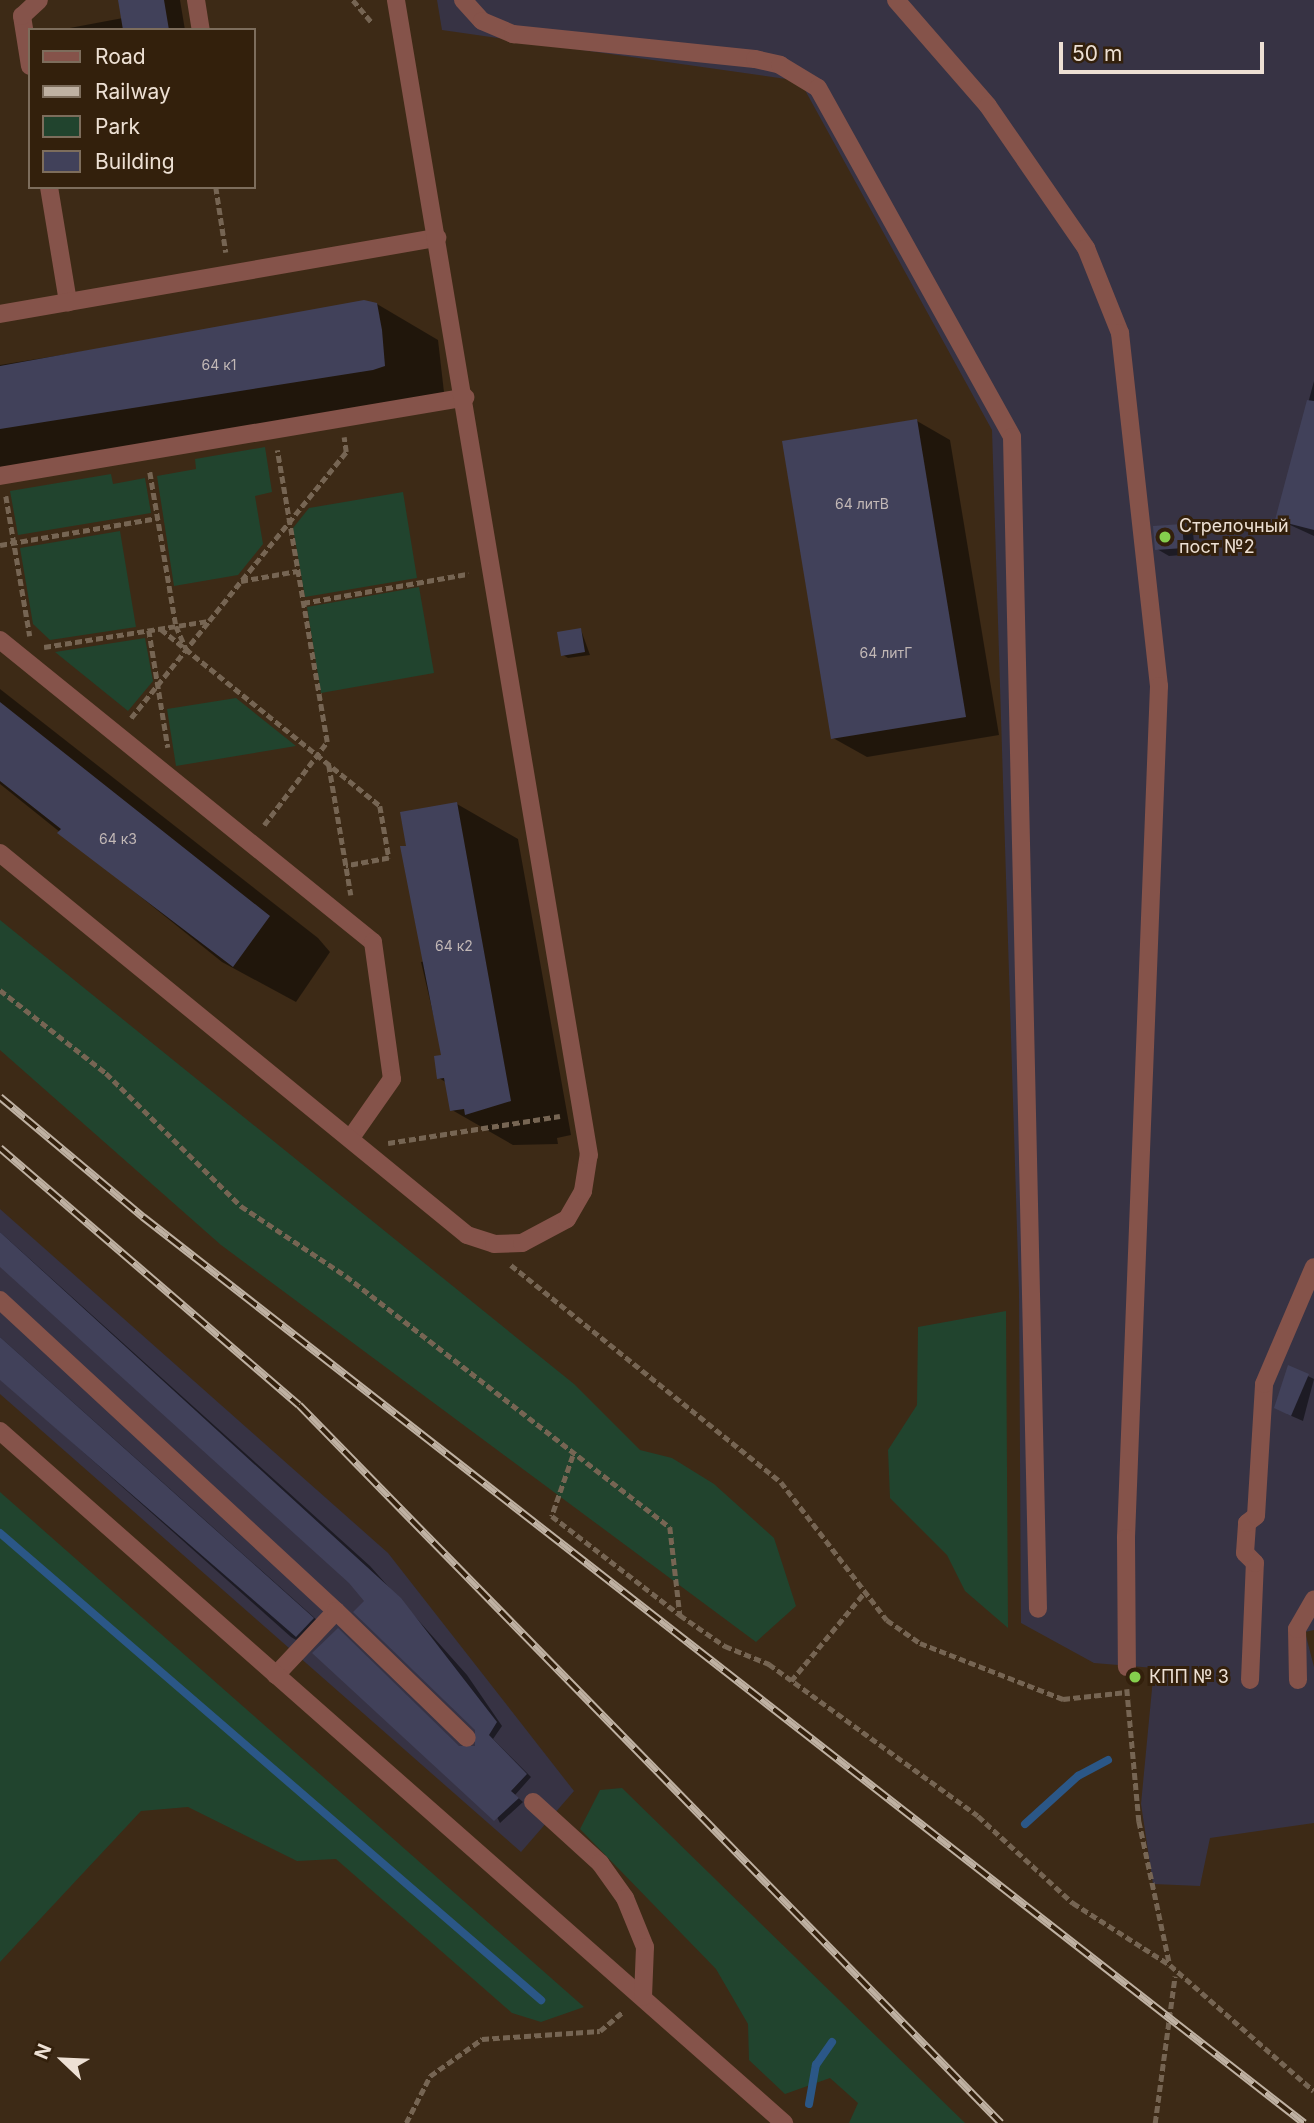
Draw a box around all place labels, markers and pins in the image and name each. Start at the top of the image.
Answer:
place label: Стрелочный пост №2 [1179,516,1289,558]
marker: Стрелочный пост №2 [1157,529,1173,545]
place label: КПП № 3 [1149,1666,1229,1688]
marker: КПП № 3 [1127,1669,1143,1685]

